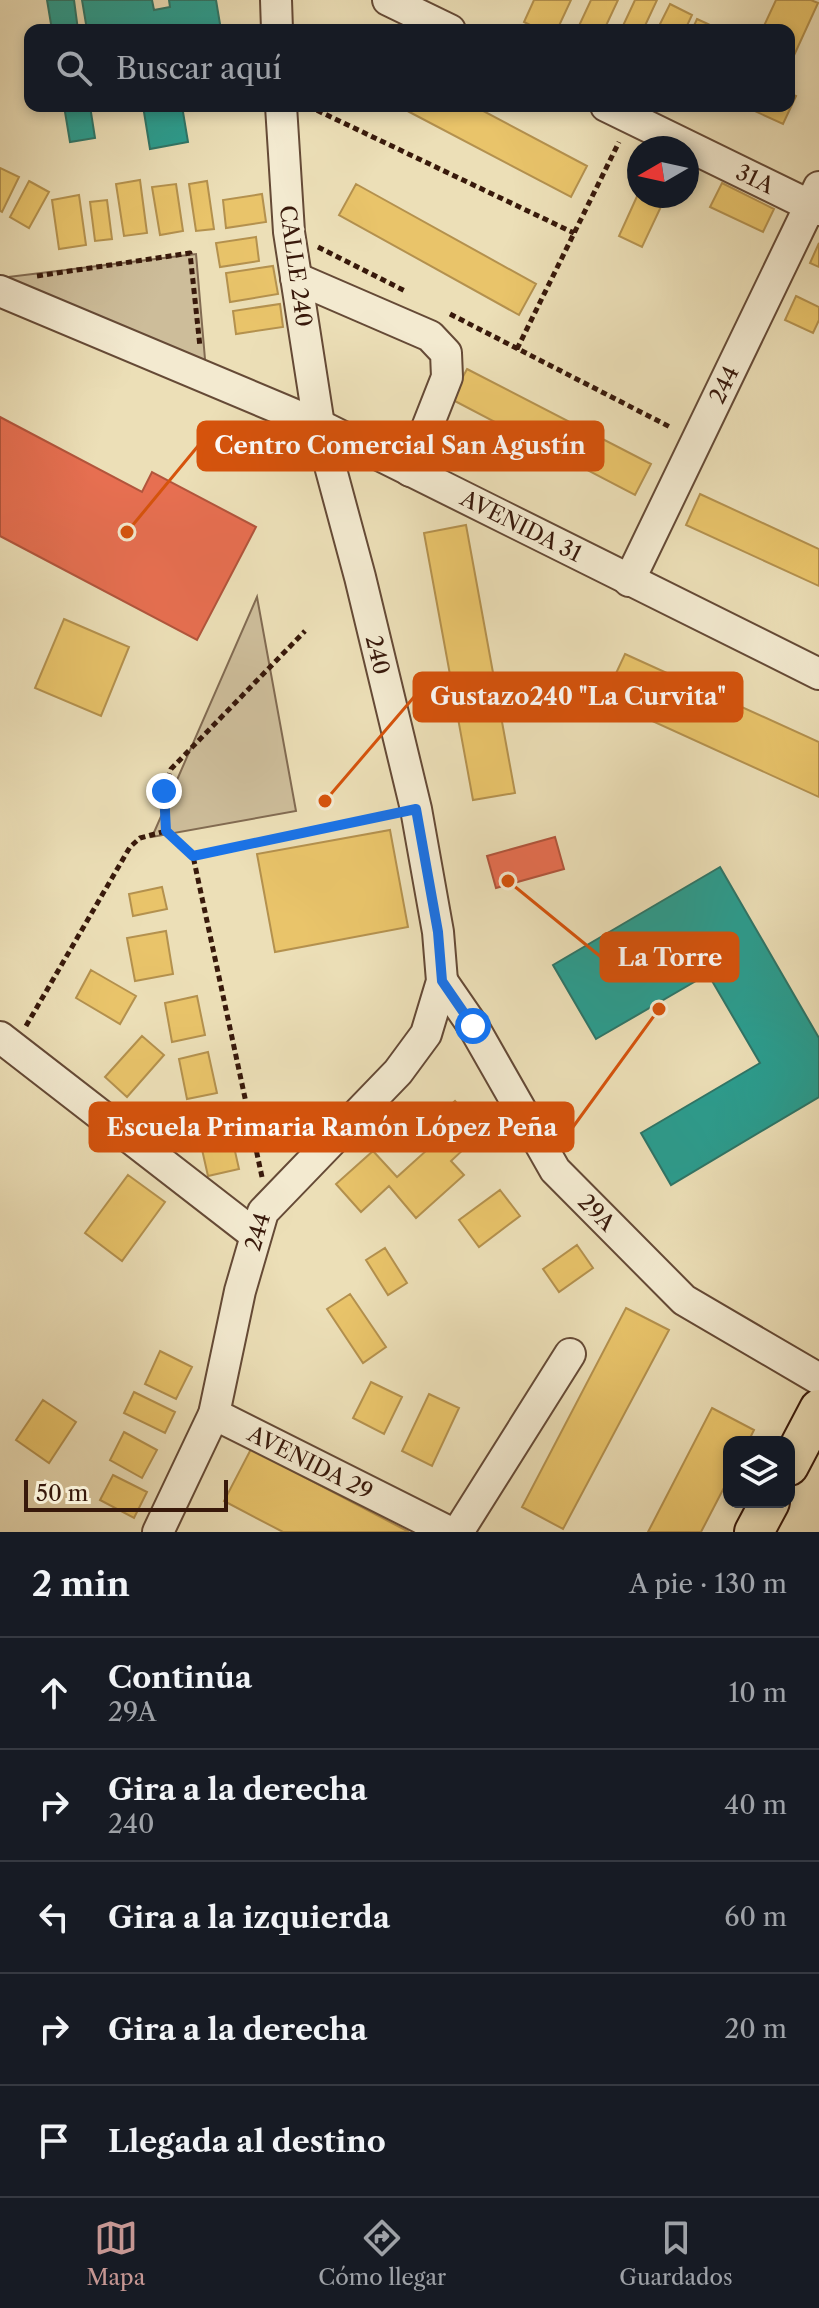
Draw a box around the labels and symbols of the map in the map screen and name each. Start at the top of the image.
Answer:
north arrow [627,136,699,208]
street label: 31A [732,159,779,200]
street label: CALLE 240 [274,204,317,329]
street label: 244 [704,362,745,408]
callout: Centro Comercial San Agustín [198,422,603,470]
text: Centro Comercial San Agustín [214,431,586,460]
street label: AVENIDA 31 [455,484,586,568]
street label: 240 [360,633,395,677]
callout: Gustazo240 "La Curvita" [414,673,742,721]
text: Gustazo240 "La Curvita" [430,682,726,711]
route end [146,773,182,809]
callout: La Torre [601,933,738,981]
text: La Torre [618,943,722,972]
route start [455,1008,491,1044]
callout: Escuela Primaria Ramón López Peña [90,1103,573,1151]
text: Escuela Primaria Ramón López Peña [107,1113,559,1142]
street label: 29A [573,1189,621,1237]
street label: 244 [239,1210,276,1254]
street label: AVENIDA 29 [243,1420,377,1506]
scale bar [24,1476,228,1512]

